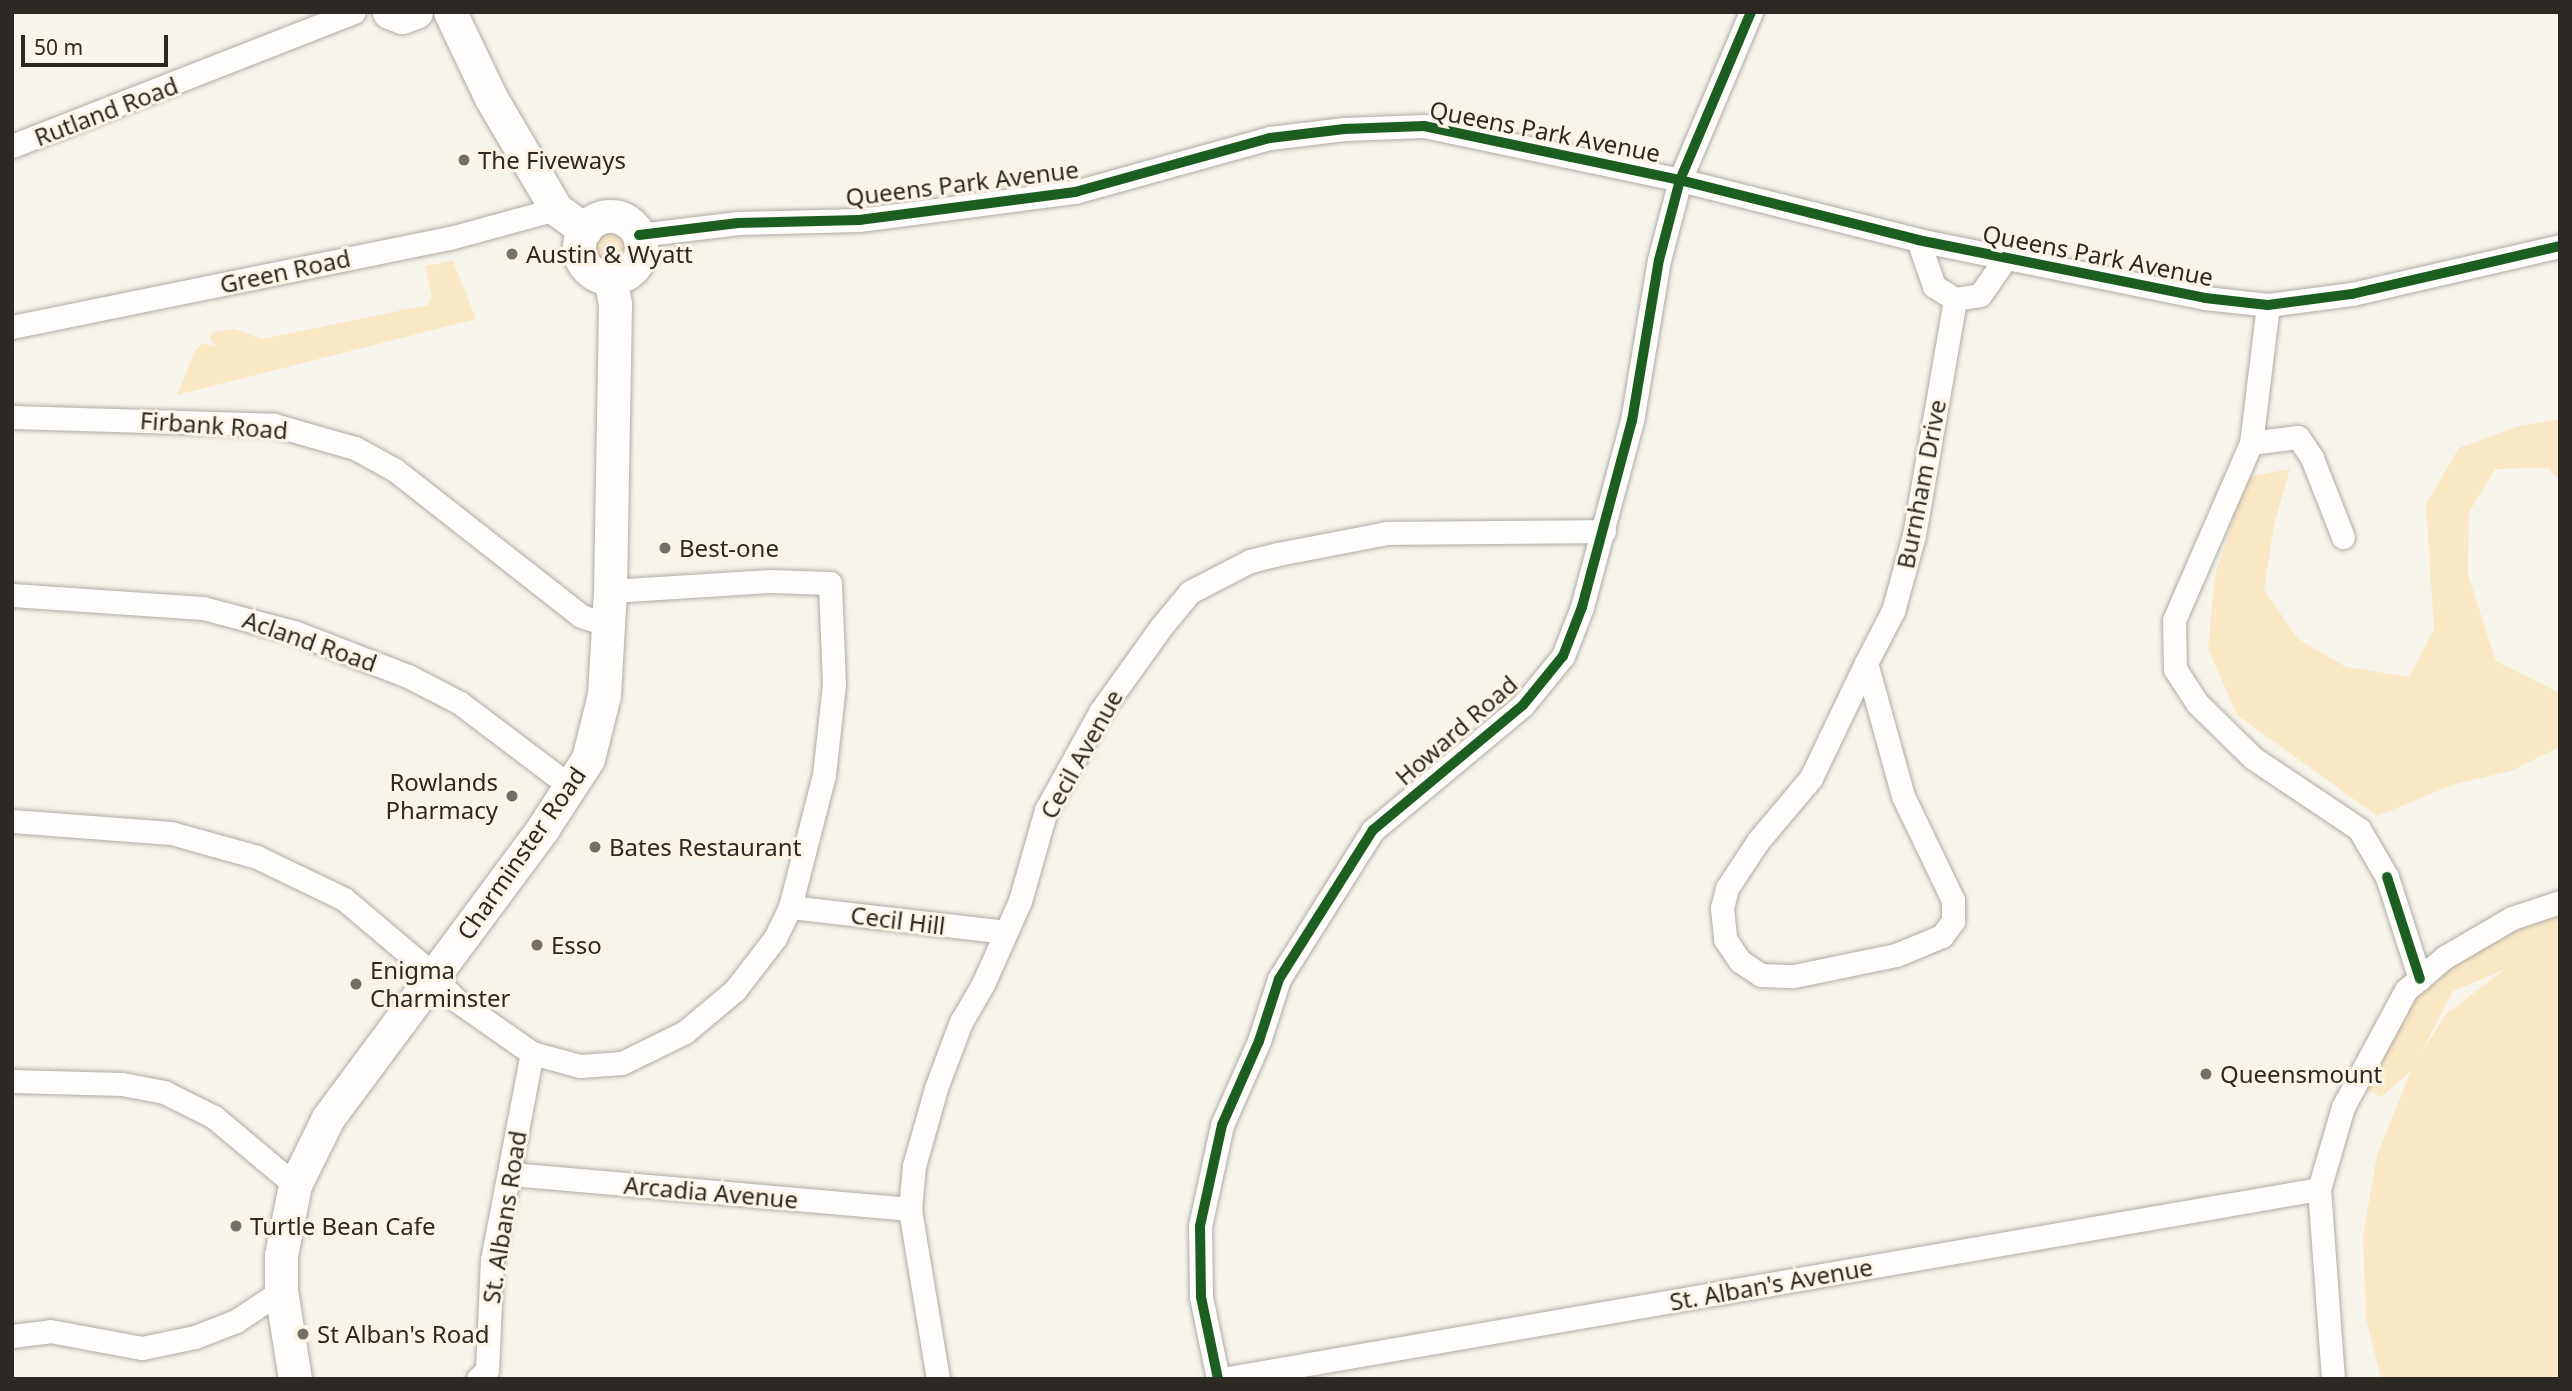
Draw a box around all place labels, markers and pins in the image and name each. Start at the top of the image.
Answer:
place label: The Fiveways [478,146,626,174]
marker: The Fiveways [456,152,472,168]
place label: Austin & Wyatt [526,240,693,268]
marker: Austin & Wyatt [504,246,520,262]
place label: Best-one [679,534,779,562]
marker: Best-one [657,540,673,556]
place label: Rowlands Pharmacy [386,768,498,824]
marker: Rowlands Pharmacy [504,788,520,804]
place label: Bates Restaurant [609,833,801,861]
marker: Bates Restaurant [587,839,603,855]
place label: Esso [551,931,602,959]
marker: Esso [529,937,545,953]
place label: Enigma Charminster [370,956,510,1012]
marker: Enigma Charminster [348,976,364,992]
place label: Queensmount [2220,1060,2382,1088]
marker: Queensmount [2198,1066,2214,1082]
place label: Turtle Bean Cafe [250,1212,436,1240]
marker: Turtle Bean Cafe [228,1218,244,1234]
place label: St Alban's Road [317,1320,490,1348]
marker: St Alban's Road [295,1326,311,1342]

